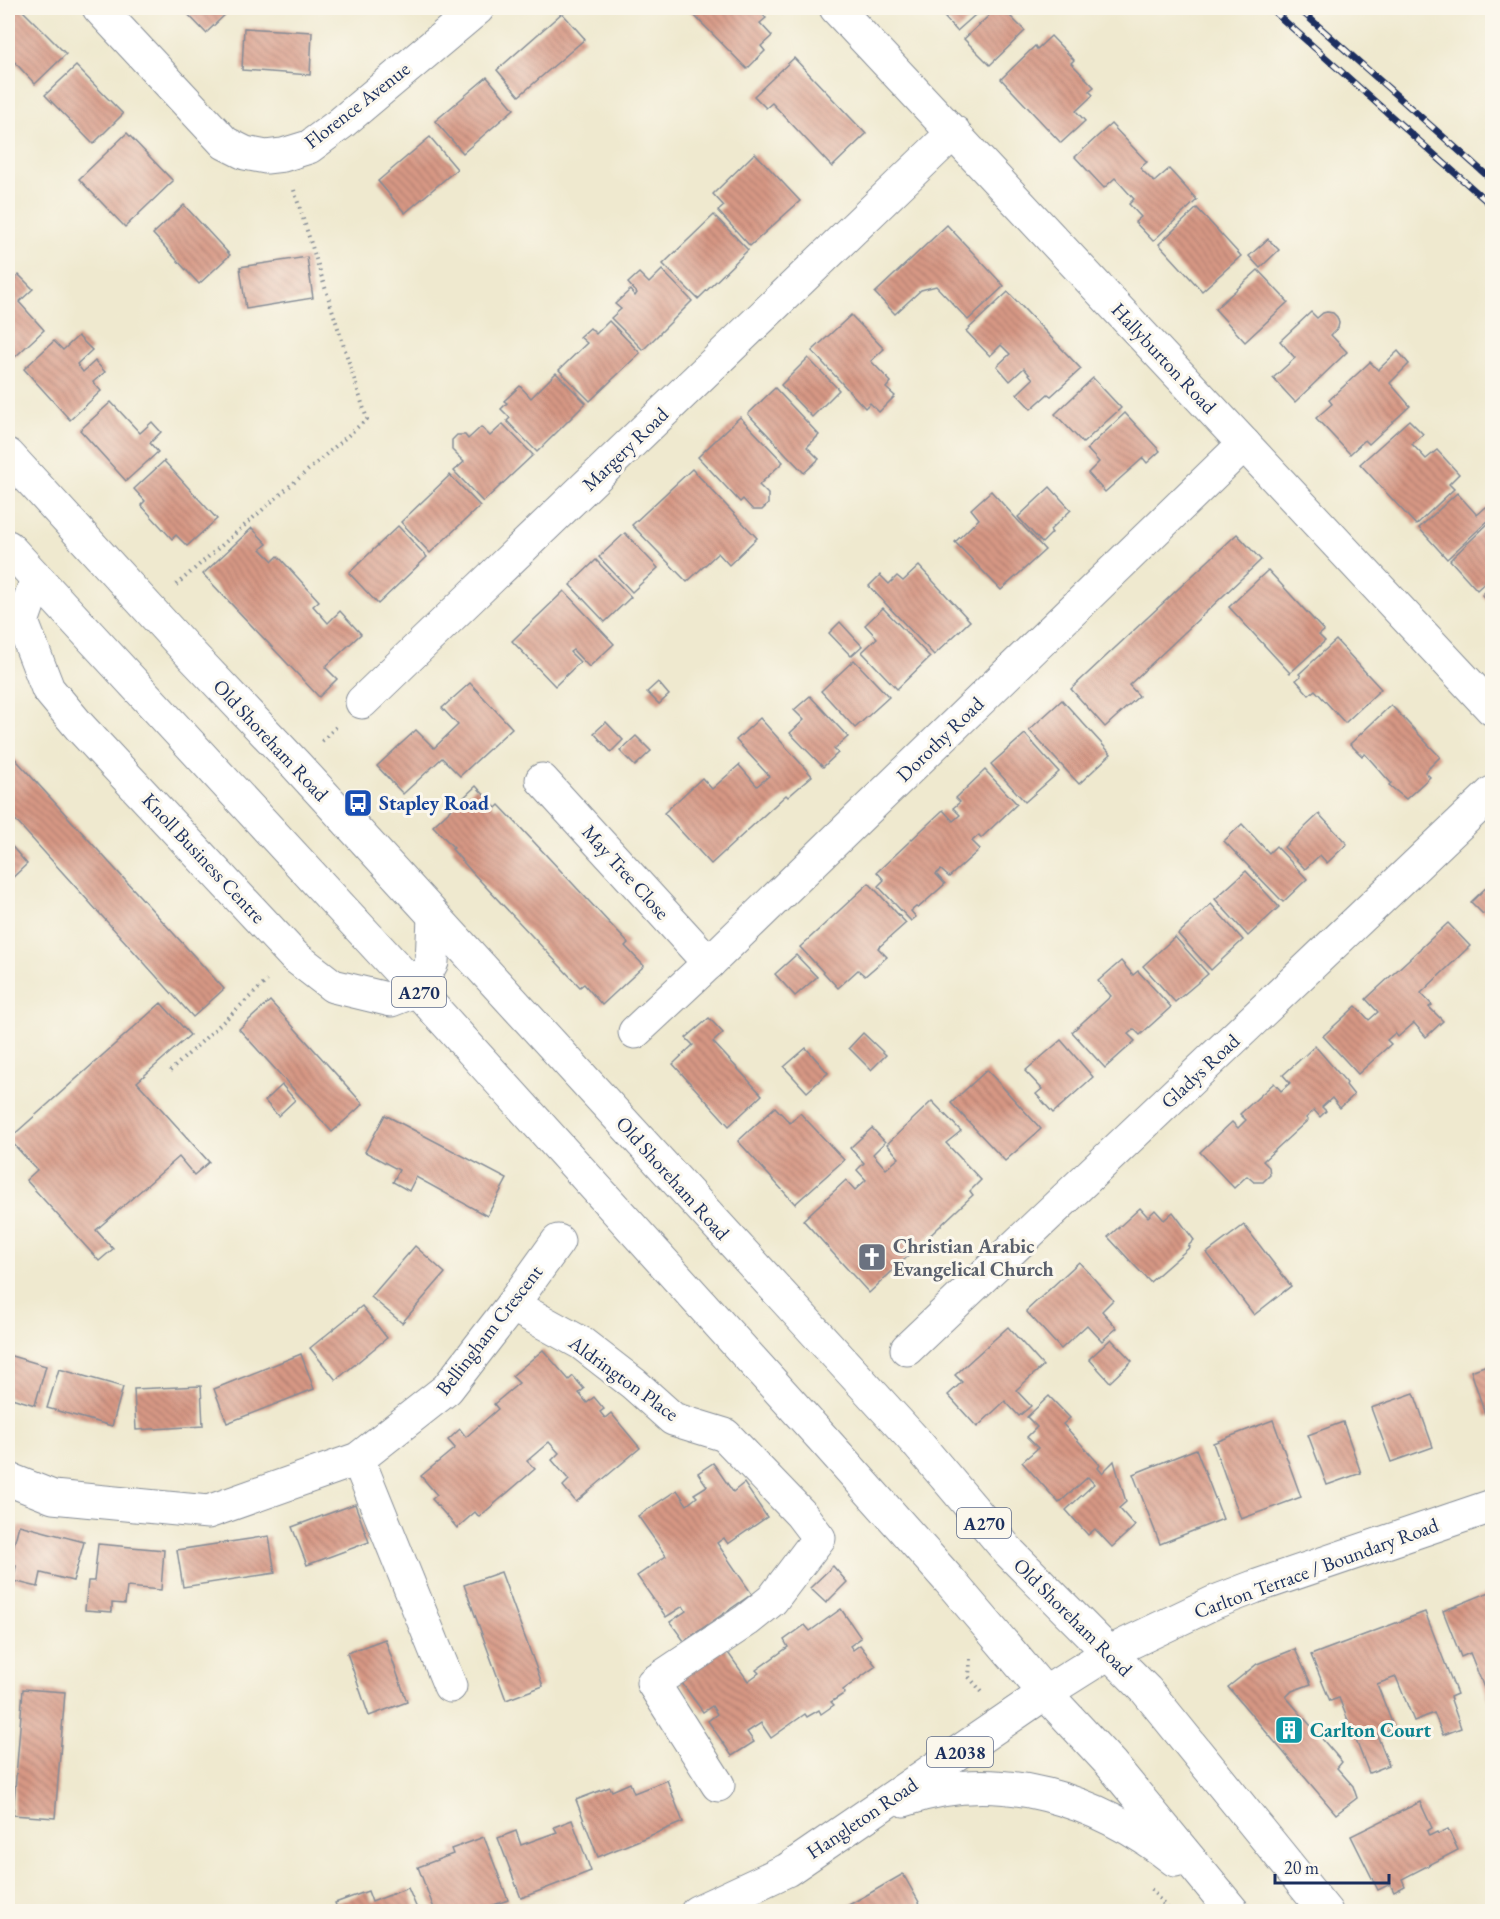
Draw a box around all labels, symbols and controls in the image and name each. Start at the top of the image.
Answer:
street label: Florence Avenue [299,56,415,154]
street label: Hallyburton Road [1106,297,1223,420]
street label: Margery Road [576,401,674,497]
street label: Old Shoreham Road [208,673,335,807]
street label: Dorothy Road [891,690,990,787]
street label: Knoll Business Centre [137,787,271,929]
bus stop icon: Stapley Road [342,787,374,819]
place label: Stapley Road [379,790,489,816]
street label: May Tree Close [577,819,676,925]
road number: A270 [392,977,446,1007]
street label: Gladys Road [1155,1027,1246,1114]
street label: Old Shoreham Road [611,1111,736,1246]
place label: Christian Arabic Evangelical Church [893,1233,1054,1282]
church icon: Christian Arabic Evangelical Church [856,1241,888,1273]
street label: Bellingham Crescent [430,1259,549,1401]
street label: Aldrington Place [563,1329,684,1427]
road number: A270 [957,1508,1011,1538]
street label: Carlton Terrace / Boundary Road [1190,1511,1443,1624]
street label: Old Shoreham Road [1008,1552,1139,1683]
building icon: Carlton Court [1273,1714,1305,1746]
place label: Carlton Court [1310,1717,1432,1743]
road number: A2038 [927,1737,993,1767]
street label: Hangleton Road [801,1771,923,1865]
scale bar [1275,1847,1389,1885]
text: 20 m [1284,1856,1319,1879]

